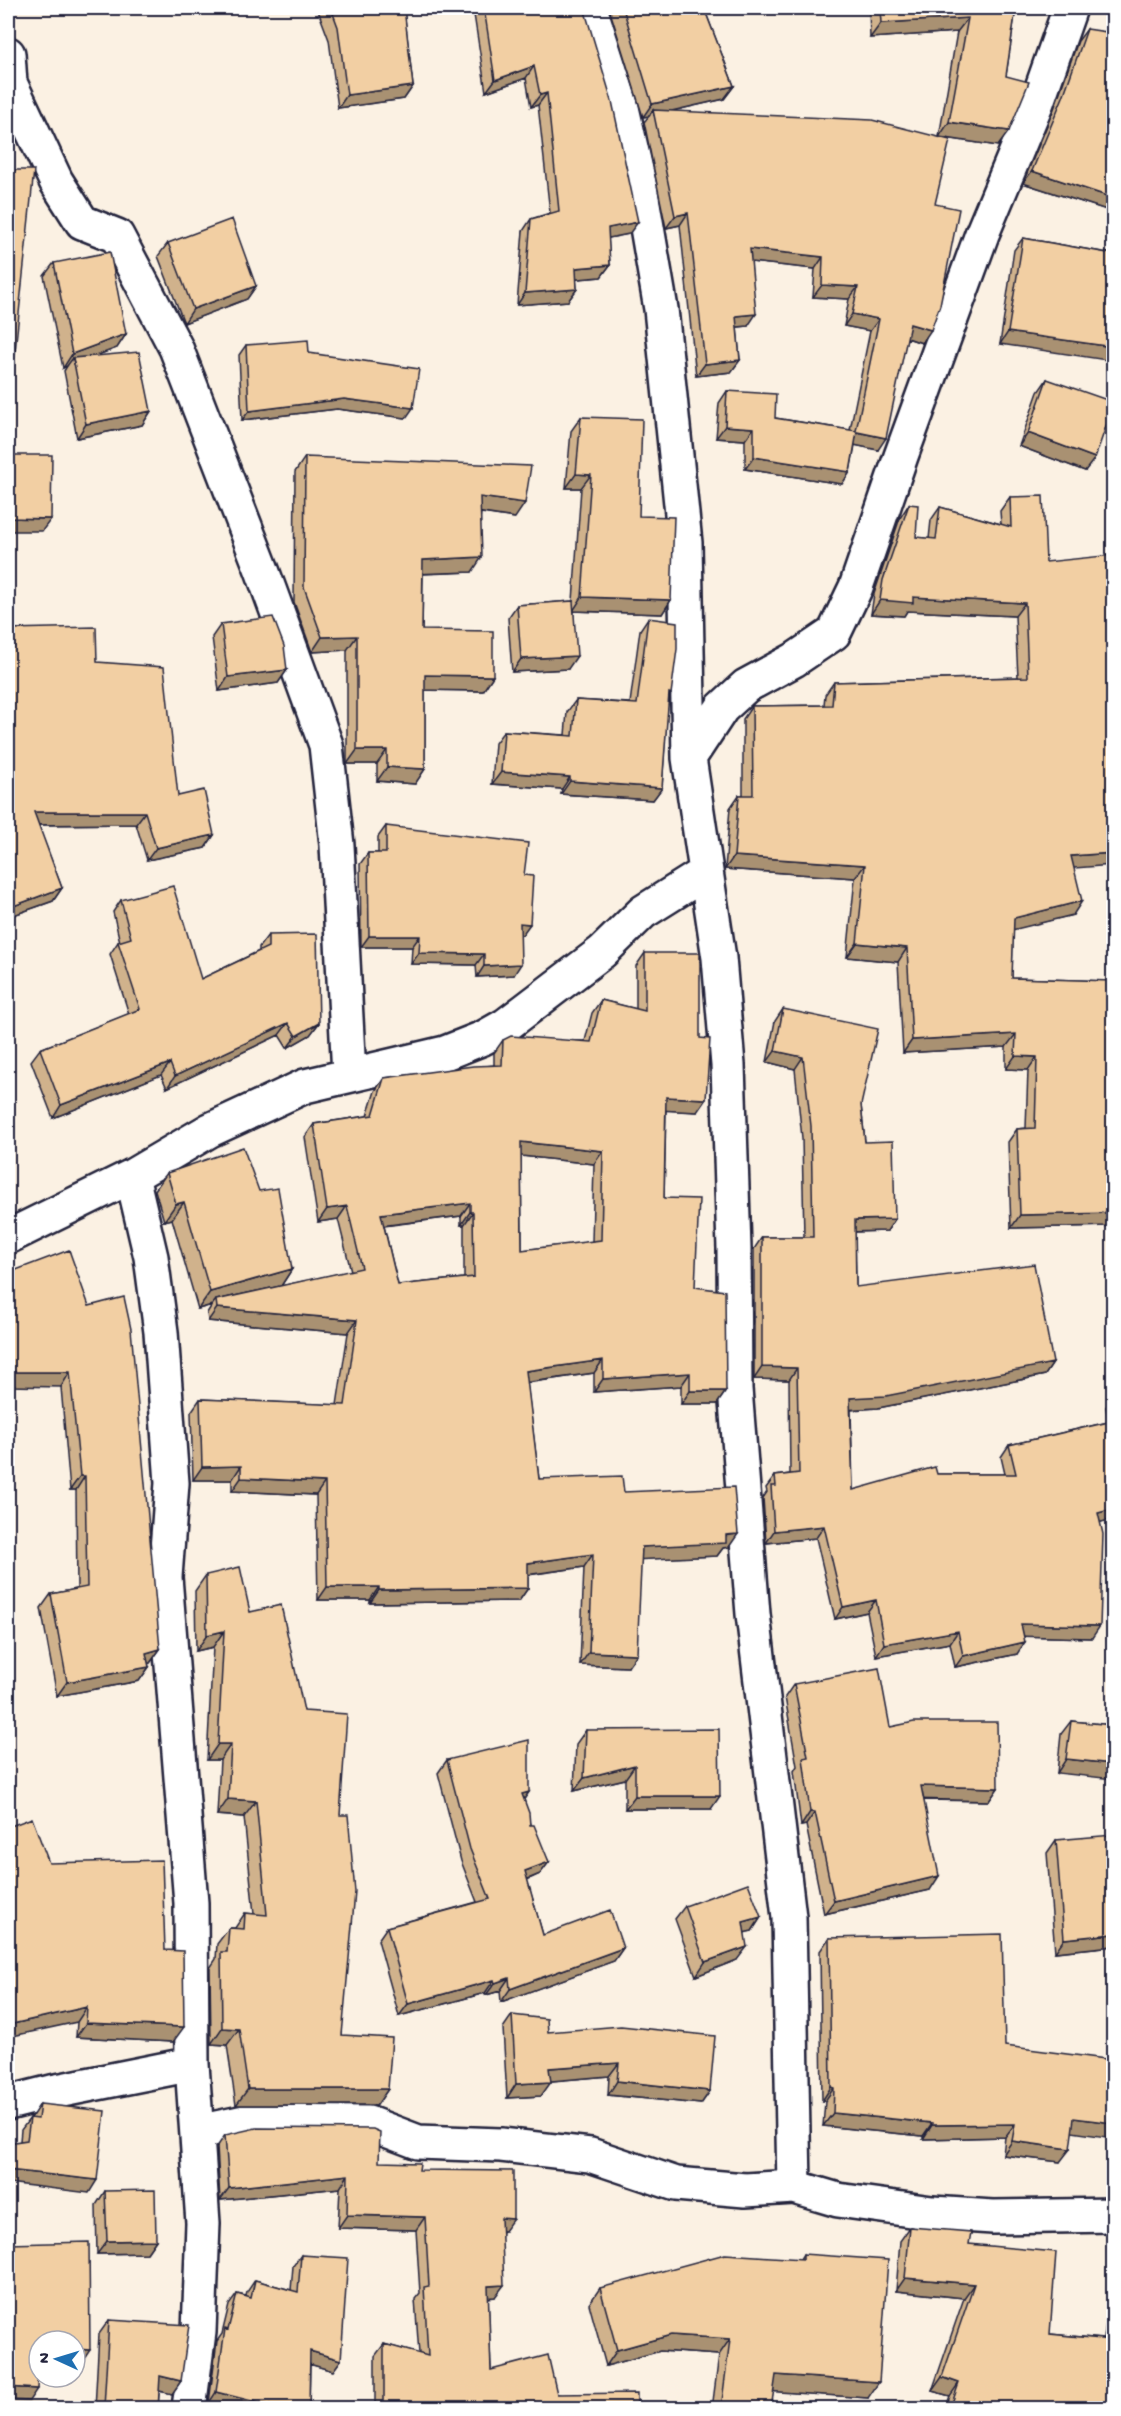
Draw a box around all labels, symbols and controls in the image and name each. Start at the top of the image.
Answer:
north arrow [27,2329,87,2389]
text: N [36,2352,55,2364]

